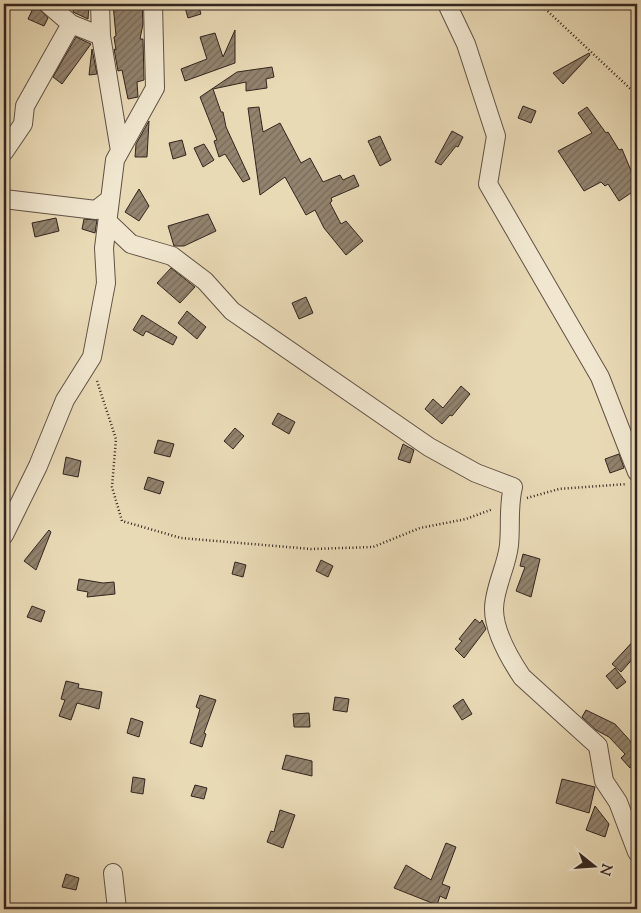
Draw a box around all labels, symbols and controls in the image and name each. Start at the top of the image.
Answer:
north arrow [568,840,618,890]
text: N [593,861,616,877]

